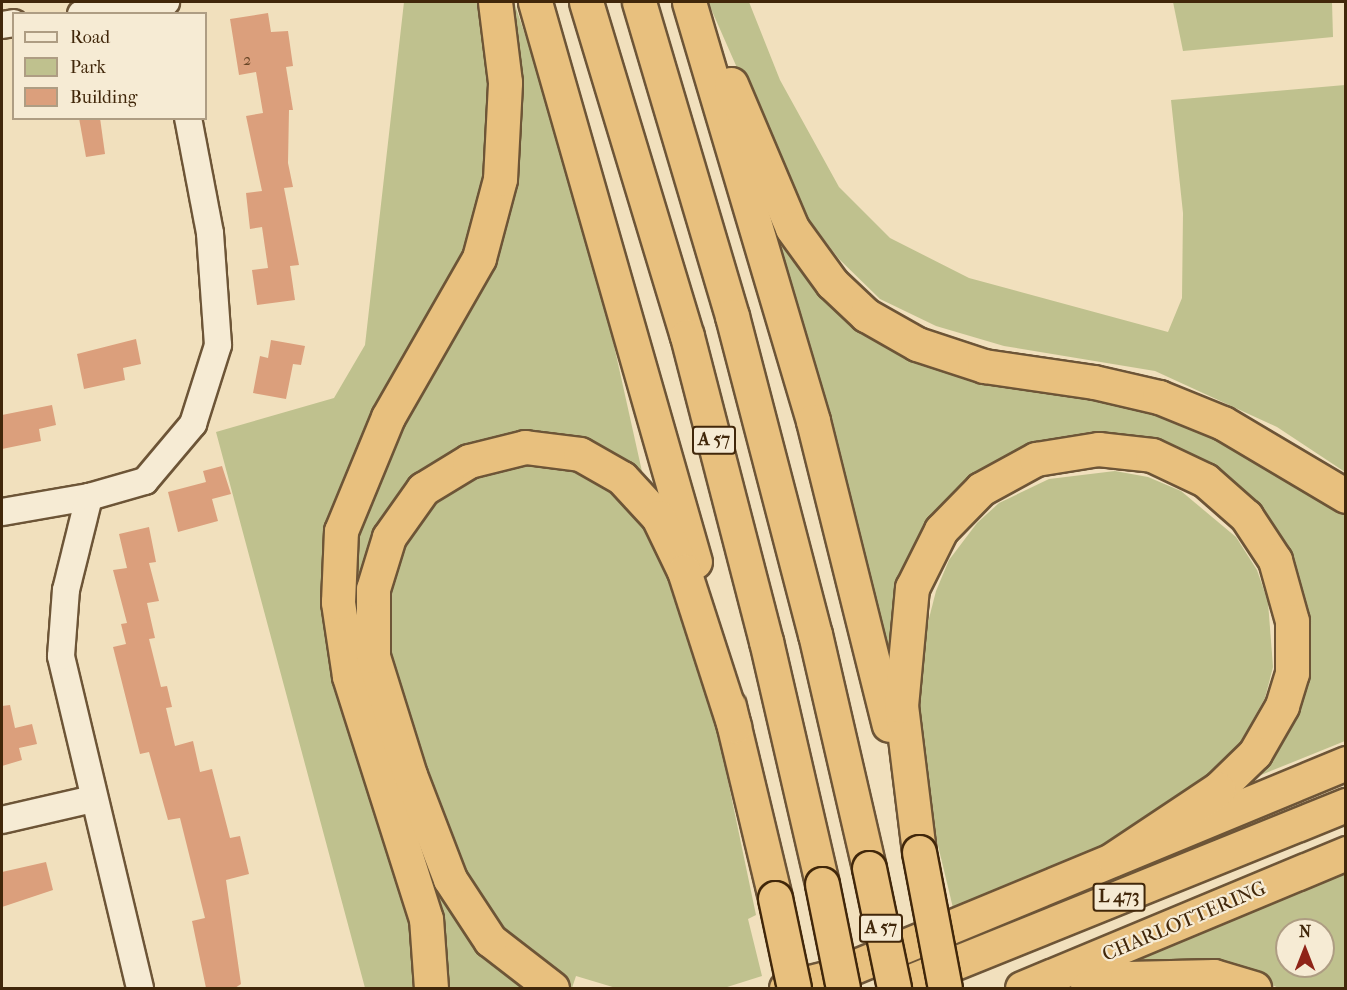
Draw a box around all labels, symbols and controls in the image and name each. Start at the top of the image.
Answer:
legend [12,12,207,120]
text: Road [70,27,110,48]
house number: 2 [243,50,251,70]
text: Park [70,57,106,78]
text: Building [70,87,137,108]
road number: A 57 [692,425,736,455]
street label: CHARLOTTERING [1098,876,1270,966]
road number: L 473 [1092,882,1146,912]
road number: A 57 [858,913,904,943]
north arrow [1275,918,1335,978]
text: N [1299,922,1311,941]

